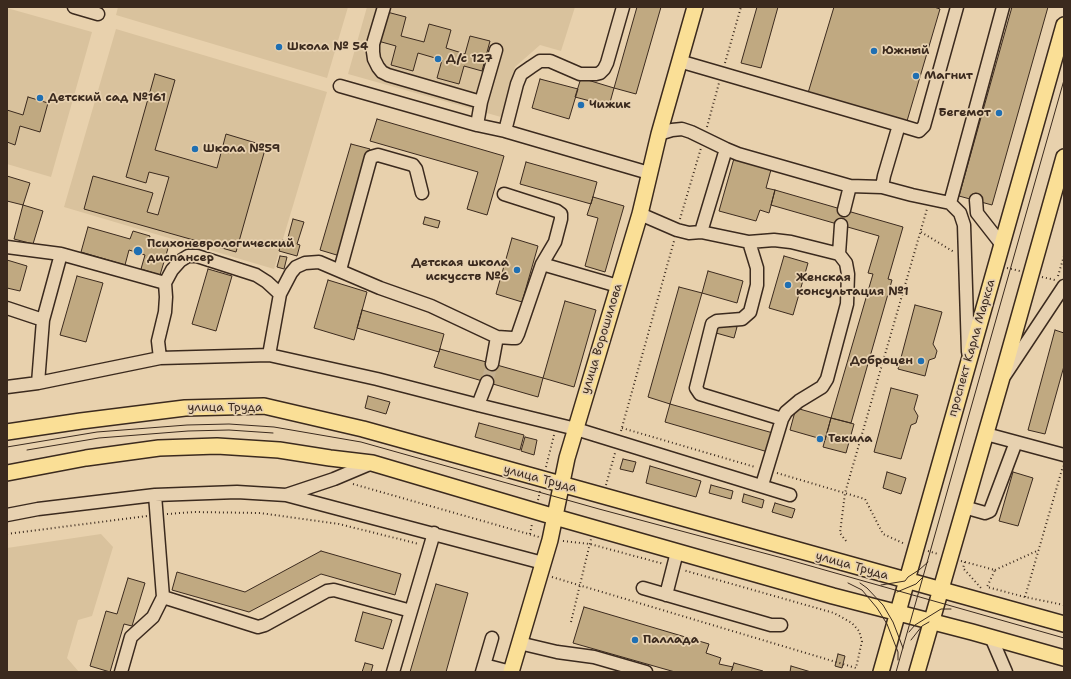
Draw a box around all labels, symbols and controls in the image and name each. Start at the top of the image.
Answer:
place label: Школа № 54 [287,40,368,54]
marker: Школа № 54 [274,42,284,52]
place label: Южный [882,44,929,58]
marker: Южный [869,46,879,56]
place label: Д/с 127 [446,52,493,66]
marker: Д/с 127 [433,54,443,64]
place label: Магнит [924,69,973,83]
marker: Магнит [911,71,921,81]
place label: Детский сад №161 [48,91,166,105]
marker: Детский сад №161 [35,93,45,103]
place label: Чижик [589,98,631,112]
marker: Чижик [576,100,586,110]
place label: Бегемот [938,106,991,120]
marker: Бегемот [994,108,1004,118]
place label: Школа №59 [203,142,280,156]
marker: Школа №59 [190,144,200,154]
place label: Психоневрологический диспансер [147,237,294,265]
marker: Психоневрологический диспансер [132,245,144,257]
place label: Детская школа искусств №6 [411,256,509,284]
marker: Детская школа искусств №6 [512,265,522,275]
place label: Женская консультация №1 [796,271,909,299]
street label: проспект Карла Маркса [945,278,999,418]
marker: Женская консультация №1 [783,280,793,290]
street label: улица Ворошилова [578,282,626,396]
place label: Доброцен [850,354,913,368]
marker: Доброцен [916,356,926,366]
street label: улица Труда [187,401,263,415]
place label: Текила [828,432,873,446]
marker: Текила [815,434,825,444]
street label: улица Труда [502,462,578,496]
street label: улица Труда [814,549,890,583]
place label: Паллада [643,633,699,647]
marker: Паллада [630,635,640,645]

